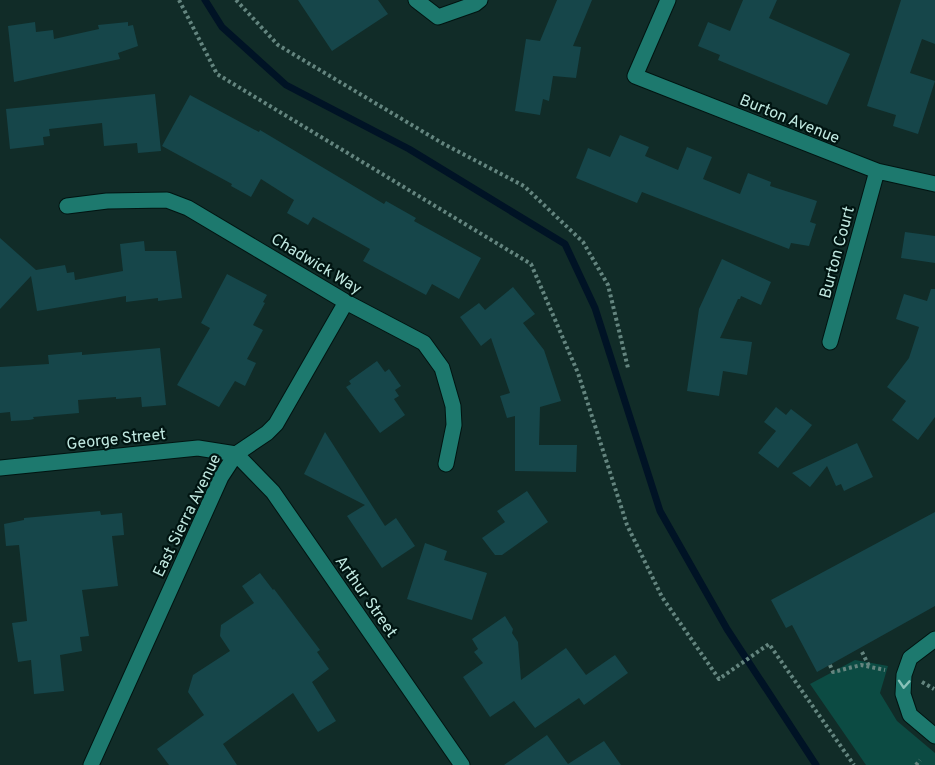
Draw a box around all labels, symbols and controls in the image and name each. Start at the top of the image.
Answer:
street label: Burton Avenue [736,91,842,149]
street label: Burton Court [816,204,860,301]
street label: Chadwick Way [267,230,365,300]
street label: George Street [65,425,167,455]
street label: East Sierra Avenue [149,451,226,581]
street label: Arthur Street [330,552,401,642]
one-way arrow [898,680,911,689]

